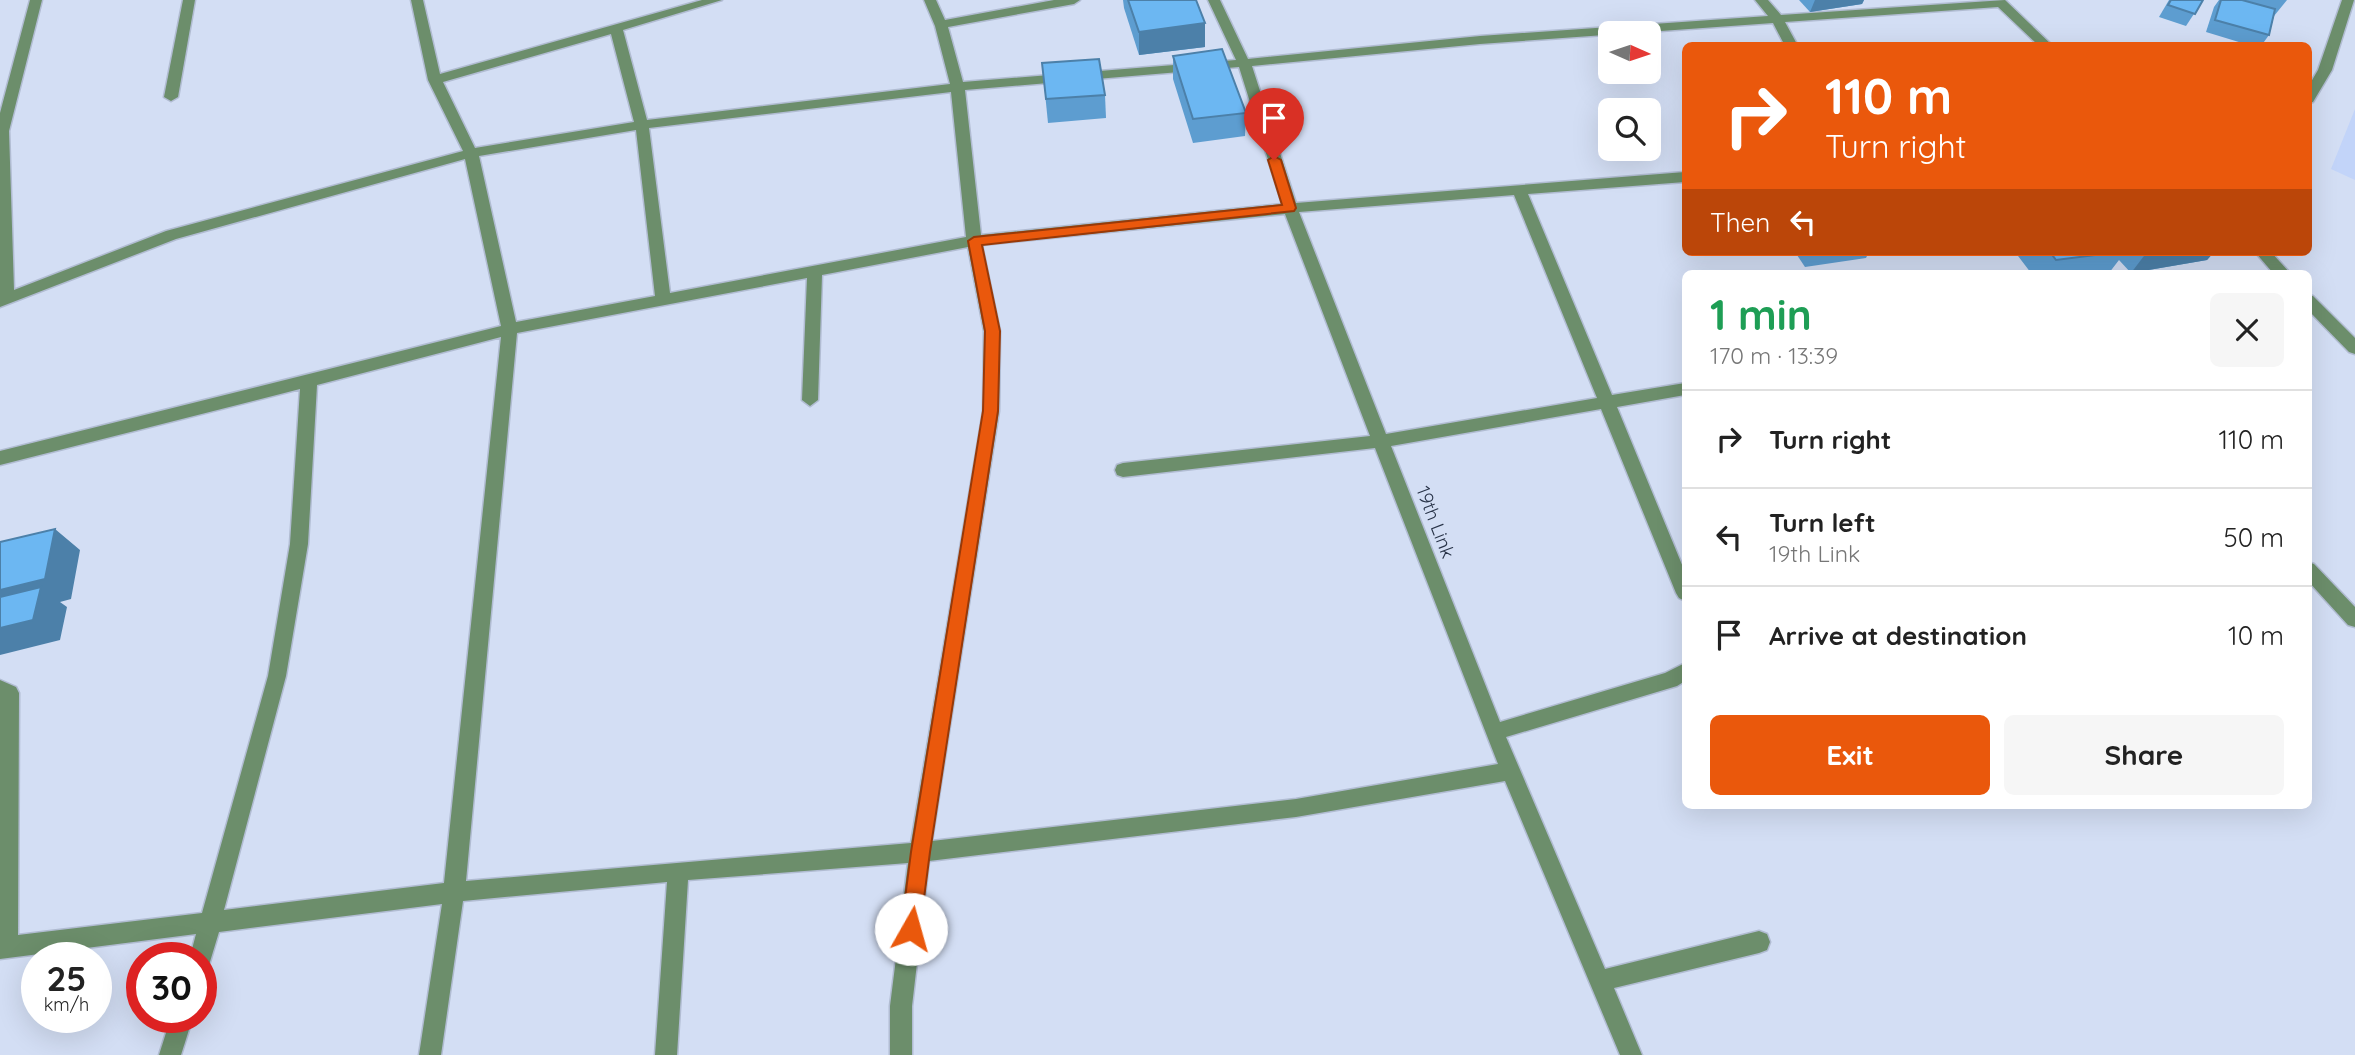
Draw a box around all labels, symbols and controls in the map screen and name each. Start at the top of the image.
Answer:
north arrow [1598,21,1661,84]
map controls [1598,21,1661,161]
text: 110 m [1825,65,1952,126]
icon: right [1710,70,1801,161]
pin [1244,88,1304,160]
button: search [1598,98,1661,161]
icon: arrive [1255,99,1293,137]
text: Turn right [1825,126,1966,166]
icon: left [1784,203,1822,241]
text: Then [1710,206,1770,239]
text: 1 min [1710,288,1812,341]
button: close [2210,293,2284,367]
text: 170 m · 13:39 [1710,341,1838,370]
icon: right [1710,420,1748,458]
text: Turn right [1769,423,1891,456]
text: 110 m [2218,423,2284,456]
street label: 19th Link [1411,483,1461,561]
text: Turn left [1769,506,1876,539]
icon: left [1710,518,1748,556]
text: 50 m [2224,521,2284,554]
text: 19th Link [1769,539,1860,568]
icon: arrive [1710,616,1748,654]
text: Arrive at destination [1769,619,2027,652]
text: 10 m [2228,619,2284,652]
button: Exit [1710,715,1990,795]
button: Share [2004,715,2284,795]
position arrow [874,892,948,966]
speed limit sign: 30 [126,942,217,1033]
text: 25 [46,956,87,1000]
text: km/h [44,993,89,1016]

